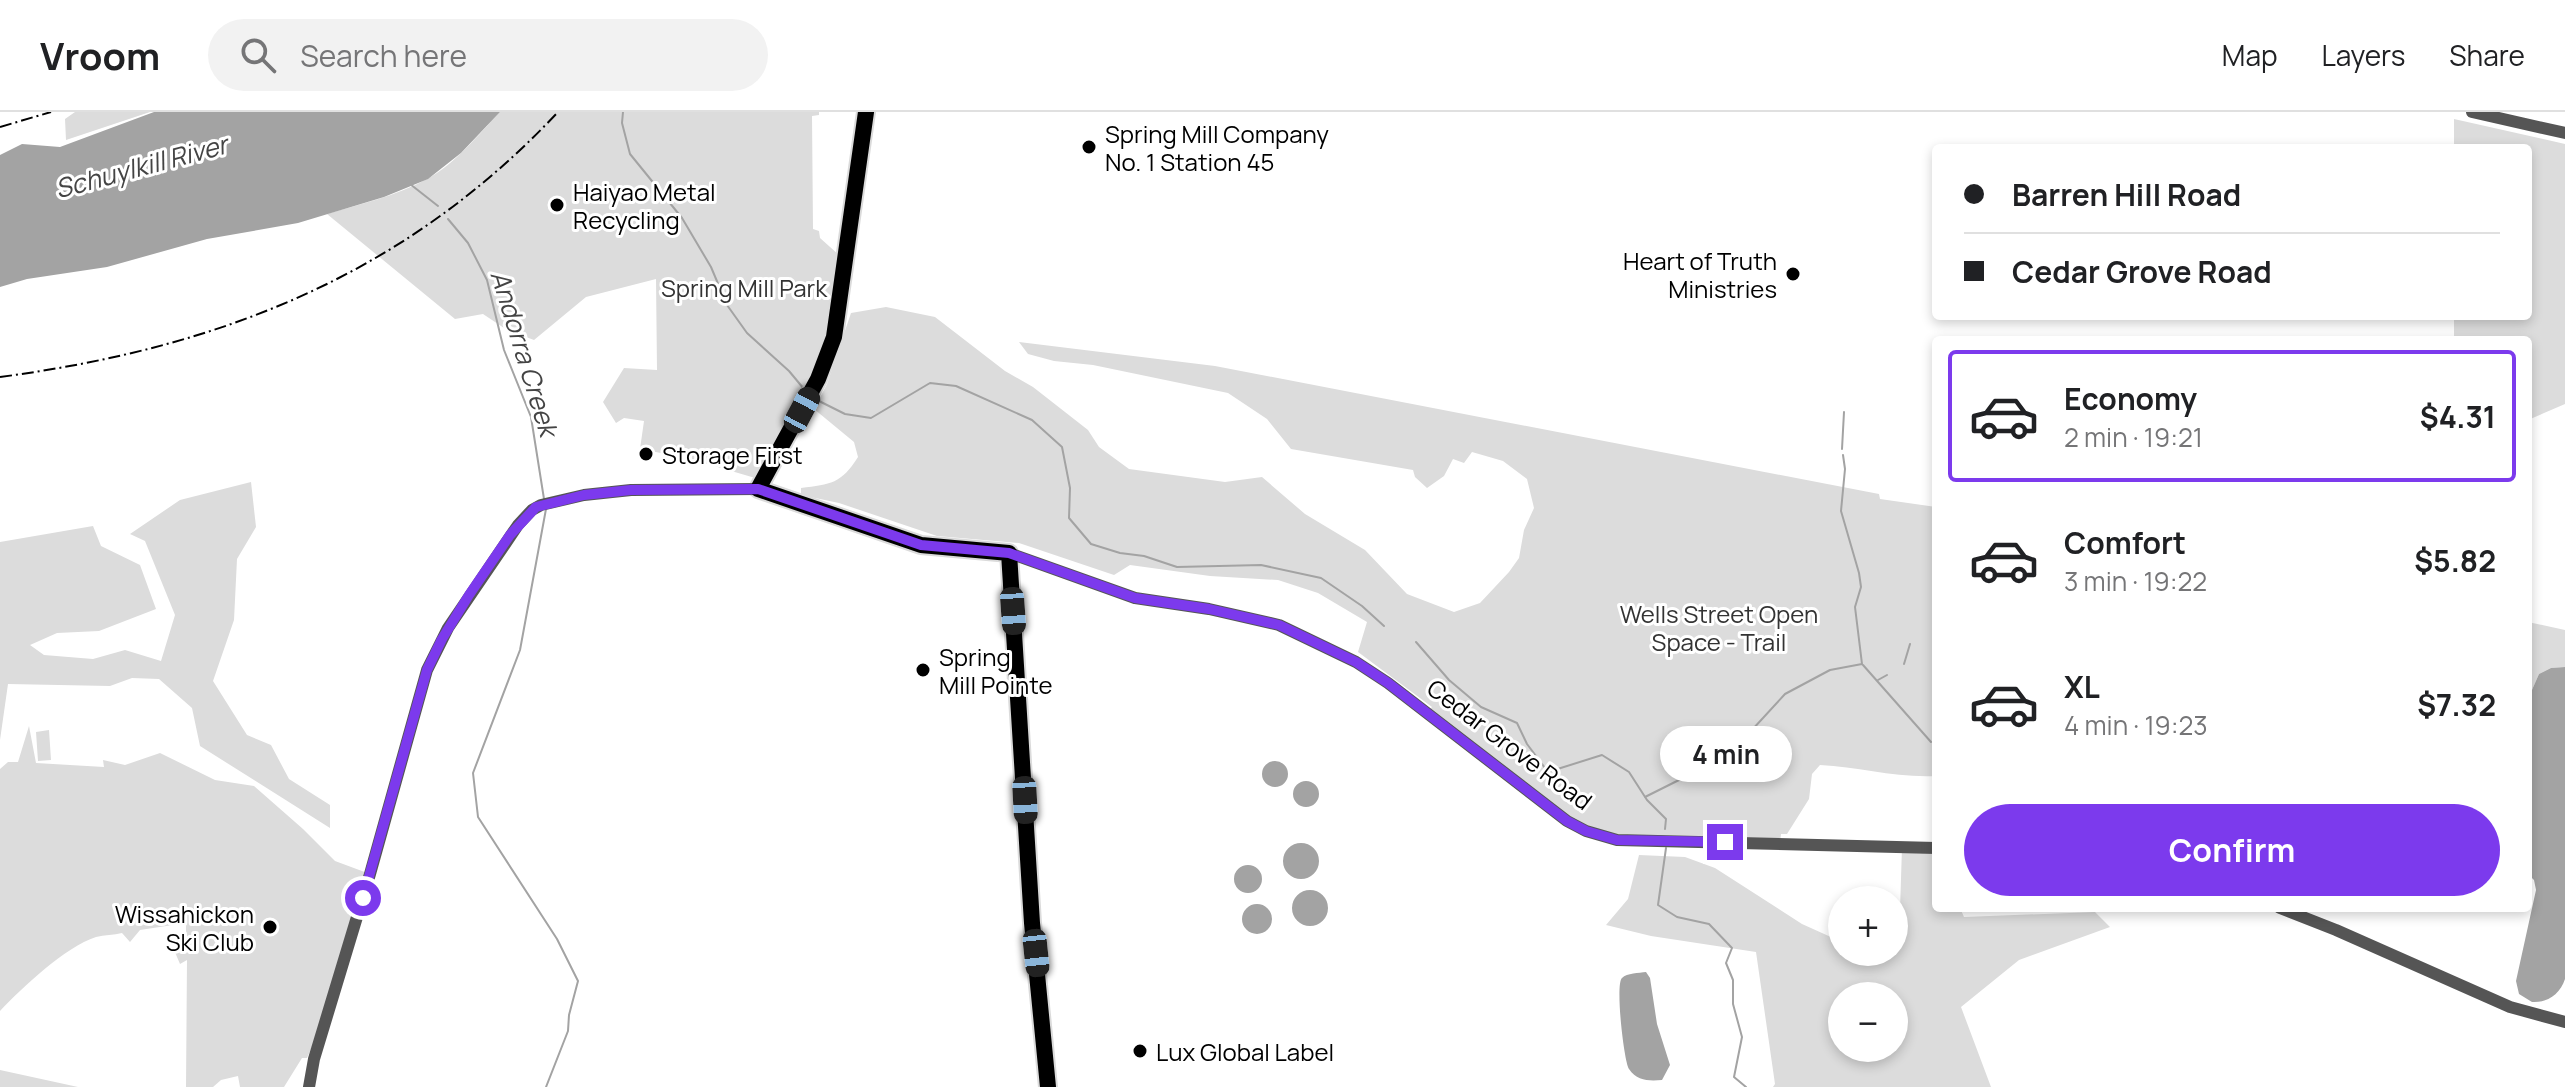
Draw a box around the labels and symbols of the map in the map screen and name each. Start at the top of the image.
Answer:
place label: Spring Mill Company No. 1 Station 45 [1105,117,1329,178]
water label: Schuylkill River [51,125,235,206]
marker: Spring Mill Company No. 1 Station 45 [1080,138,1098,156]
place label: Haiyao Metal Recycling [573,175,716,236]
marker: Haiyao Metal Recycling [548,196,566,214]
place label: Heart of Truth Ministries [1623,244,1777,305]
marker: Heart of Truth Ministries [1784,265,1802,283]
water label: Andorra Creek [483,266,568,444]
park label: Spring Mill Park [661,271,828,304]
car [780,383,824,437]
place label: Storage First [662,438,803,471]
marker: Storage First [637,445,655,463]
car [999,586,1027,636]
park label: Wells Street Open Space - Trail [1620,597,1818,658]
place label: Spring Mill Pointe [939,640,1052,701]
marker: Spring Mill Pointe [914,661,932,679]
street label: Cedar Grove Road [1421,671,1599,817]
callout: 4 min [1659,726,1791,782]
car [1012,775,1038,825]
route end [1707,824,1743,860]
route start [345,880,381,916]
place label: Wissahickon Ski Club [115,897,254,958]
marker: Wissahickon Ski Club [261,918,279,936]
car [1022,928,1050,978]
place label: Lux Global Label [1156,1035,1334,1068]
marker: Lux Global Label [1131,1042,1149,1060]

